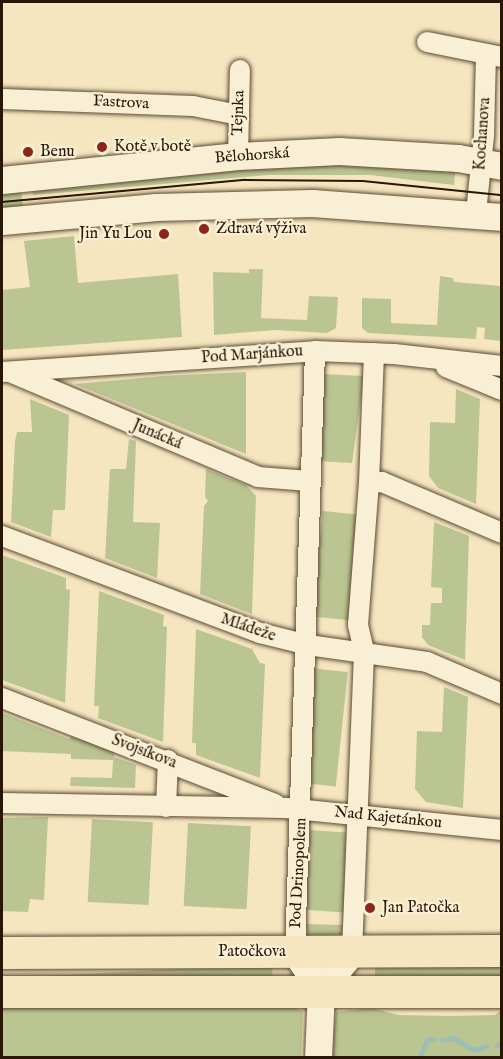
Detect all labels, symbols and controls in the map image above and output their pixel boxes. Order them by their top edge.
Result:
street label: Tejnka [229,90,249,136]
street label: Fastrova [92,92,150,114]
street label: Kochanova [471,97,495,171]
place label: Kotě v botě [114,137,191,157]
marker: Kotě v botě [95,140,109,154]
place label: Benu [40,142,75,162]
street label: Bělohorská [214,144,290,168]
marker: Benu [21,145,35,159]
place label: Zdravá výživa [216,219,306,239]
marker: Zdravá výživa [197,222,211,236]
place label: Jin Yu Lou [79,224,152,244]
marker: Jin Yu Lou [157,227,171,241]
street label: Pod Marjánkou [200,342,304,368]
street label: Junácká [129,416,185,454]
street label: Mládeže [218,610,278,646]
street label: Svojsíkova [109,731,179,773]
street label: Nad Kajetánkou [333,803,443,833]
street label: Pod Drinopolem [287,817,311,929]
place label: Jan Patočka [382,898,460,918]
marker: Jan Patočka [363,901,377,915]
street label: Patočkova [218,942,286,962]

